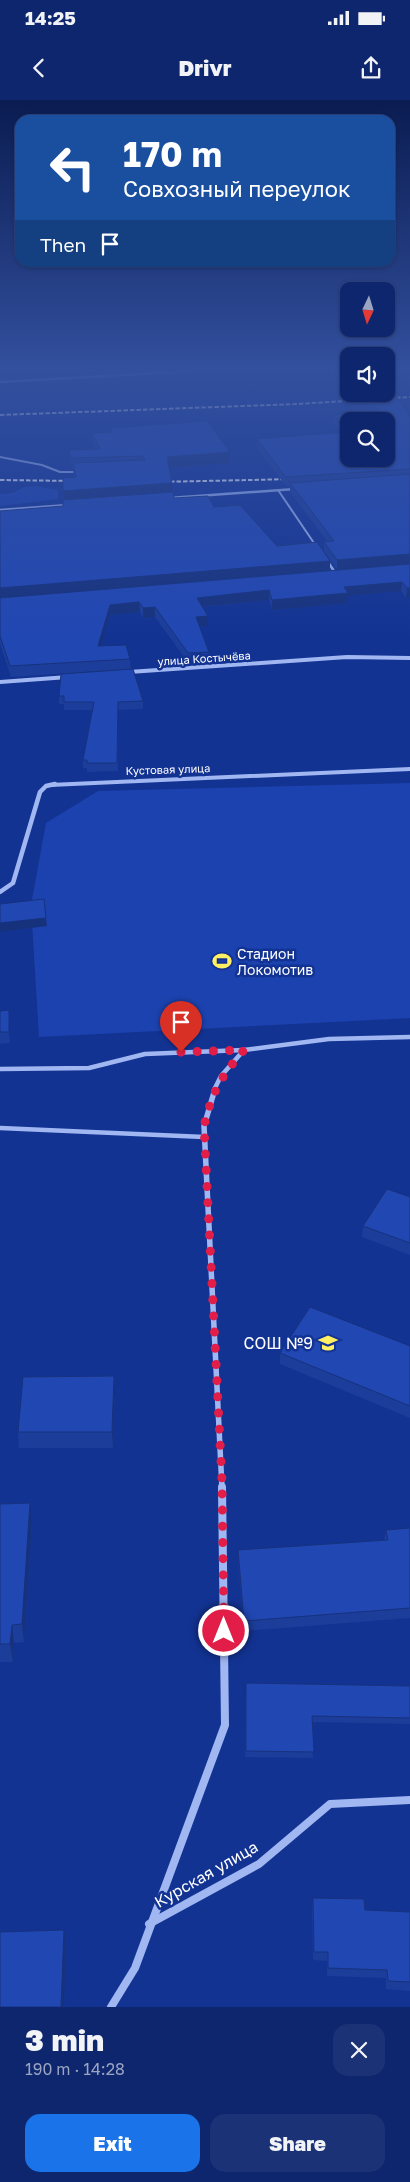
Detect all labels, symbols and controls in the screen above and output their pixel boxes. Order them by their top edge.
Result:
text: 14:25 [25,6,76,29]
icon: back [25,54,53,82]
text: Drivr [178,54,232,81]
icon: share [357,54,385,82]
text: 170 m [123,133,222,175]
icon: left [40,135,105,200]
text: Совхозный переулок [123,175,351,202]
icon: arrive [96,230,124,258]
text: Then [40,233,86,256]
north arrow [340,282,395,338]
map controls [340,282,395,467]
button: sound [340,347,395,402]
button: search [340,412,395,467]
street label: улица Костычёва [157,648,251,668]
street label: Кустовая улица [125,761,211,777]
place label: Стадион Локомотив [237,945,313,978]
sports icon: Стадион Локомотив [211,950,233,972]
pin [160,1001,202,1052]
icon: arrive [167,1008,195,1036]
school or university icon: СОШ №9 [317,1332,339,1354]
place label: СОШ №9 [244,1333,313,1353]
position arrow [197,1604,249,1656]
street label: Курская улица [151,1836,261,1912]
text: 3 min [25,2022,104,2058]
button: close [333,2024,385,2076]
text: 190 m · 14:28 [25,2059,125,2079]
button: Exit [25,2114,200,2172]
button: Share [210,2114,385,2172]

